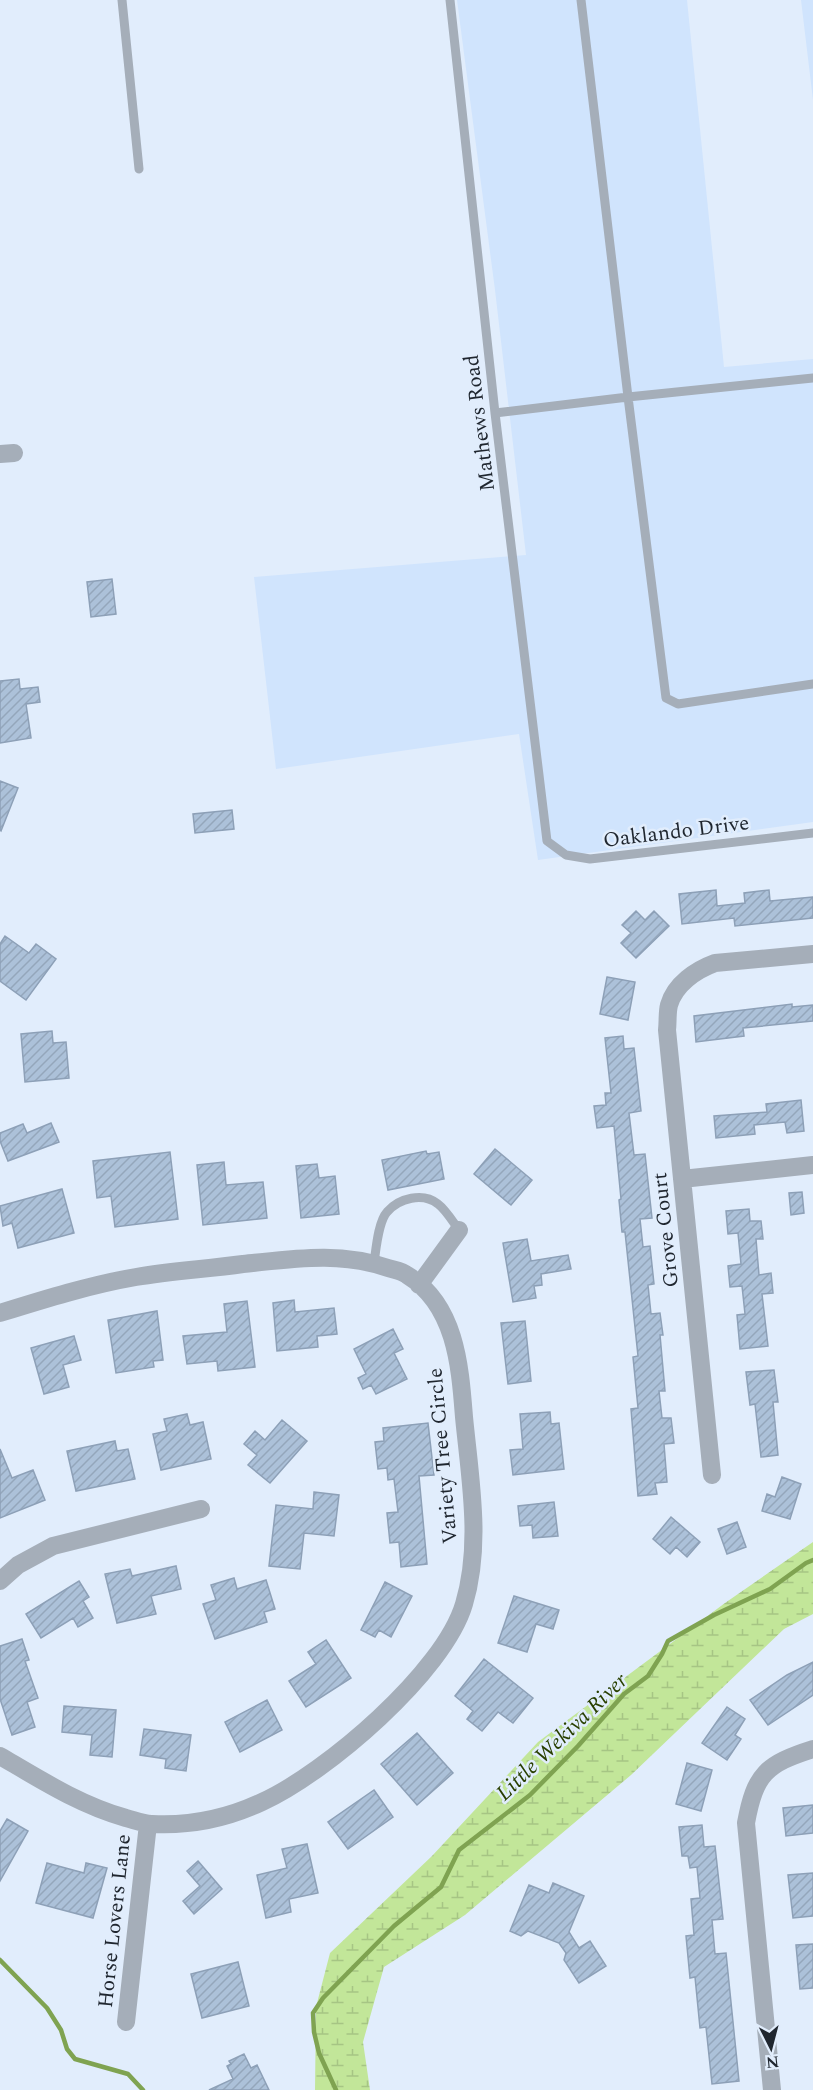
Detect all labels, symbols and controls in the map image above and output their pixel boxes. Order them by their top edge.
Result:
street label: Mathews Road [456,353,504,493]
street label: Oaklando Drive [601,807,751,857]
street label: Grove Court [644,1171,688,1289]
street label: Variety Tree Circle [419,1367,467,1545]
water label: Little Wekiva River [489,1665,636,1809]
street label: Horse Lovers Lane [90,1833,140,2010]
north arrow [741,2018,801,2078]
text: N [765,2049,780,2075]

